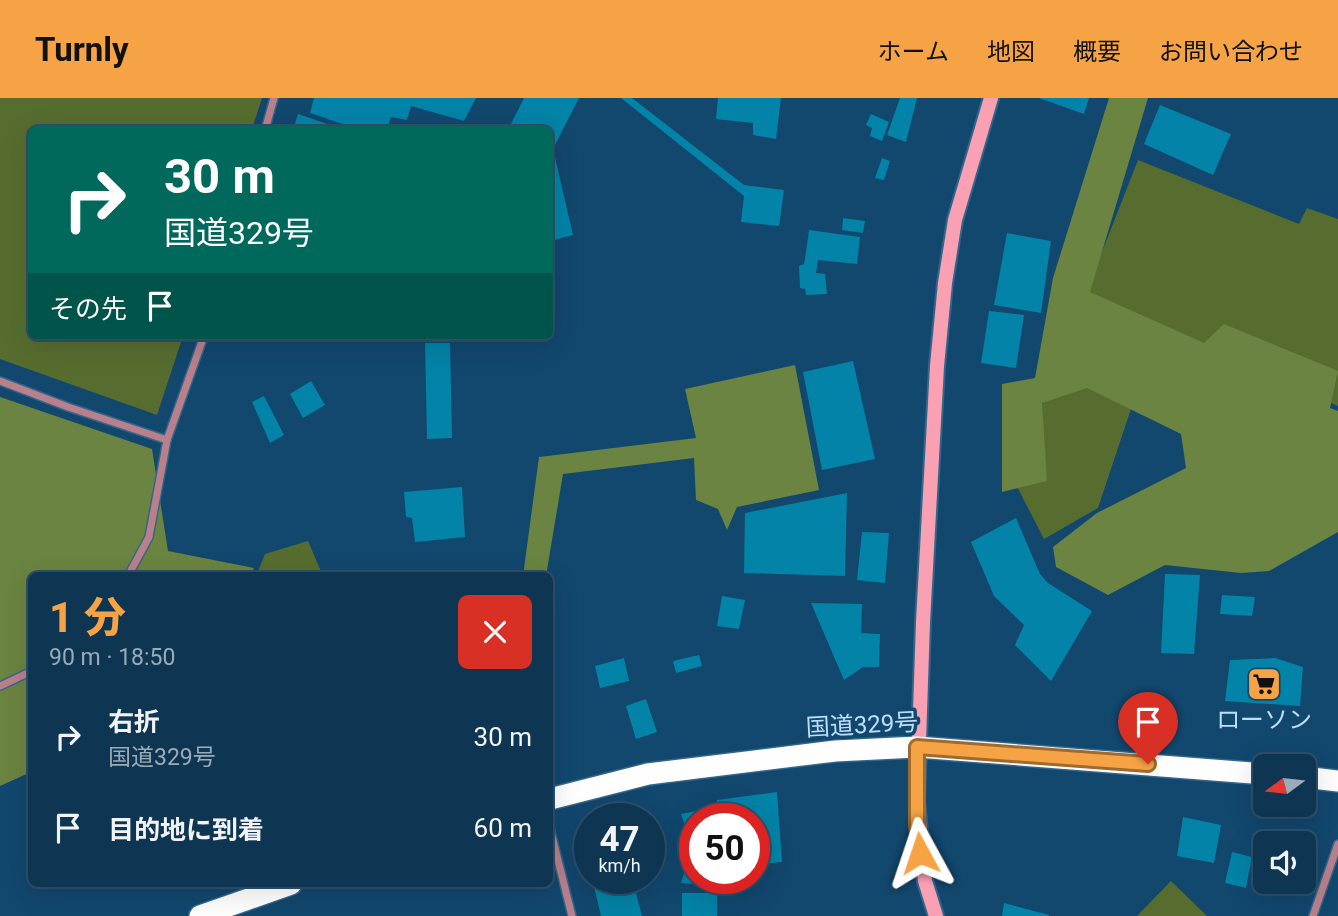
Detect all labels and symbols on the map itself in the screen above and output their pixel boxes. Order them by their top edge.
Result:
supermarket icon: ローソン [1245,665,1283,703]
pin [1118,692,1178,764]
place label: ローソン [1216,706,1312,734]
street label: 国道329号 [805,708,919,742]
north arrow [1253,754,1316,817]
speed limit sign: 50 [679,803,770,894]
position arrow [883,816,957,890]

